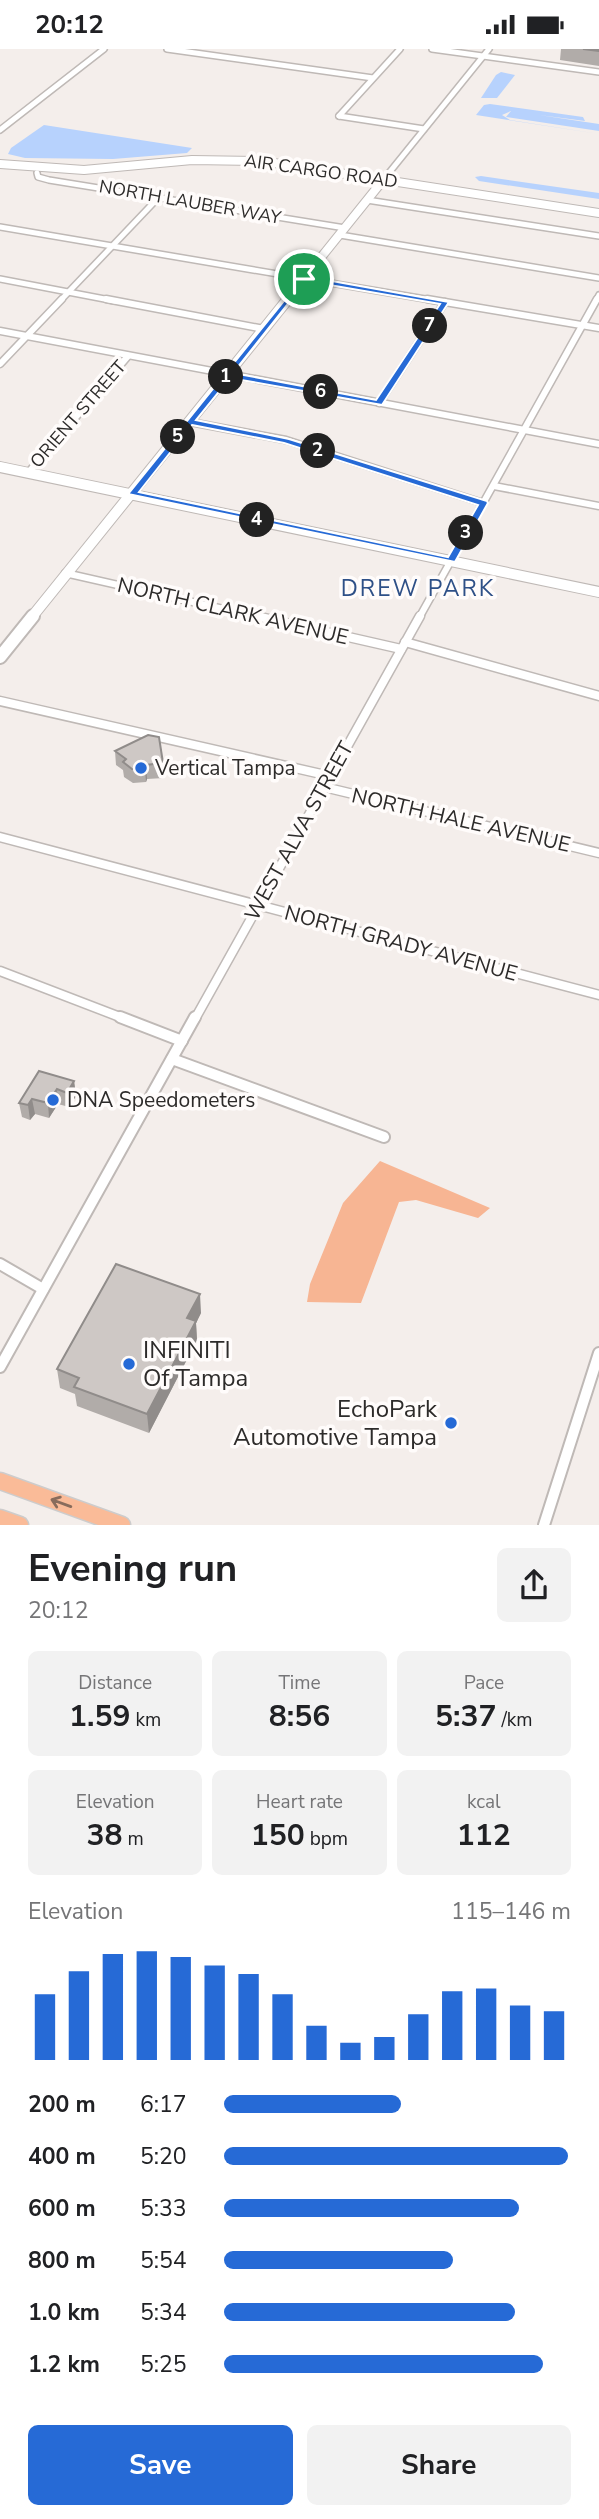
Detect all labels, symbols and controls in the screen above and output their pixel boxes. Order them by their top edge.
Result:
text: 20:12 [35,7,104,42]
street label: AIR CARGO ROAD [243,148,399,194]
street label: NORTH LAUBER WAY [97,174,283,230]
pin [274,249,334,309]
icon: arrive [285,260,323,298]
pin: 7 [412,309,448,343]
text: 7 [424,312,435,338]
street label: ORIENT STREET [25,355,131,473]
pin: 1 [208,359,244,395]
text: 1 [220,363,231,389]
pin: 6 [304,375,338,409]
text: 6 [315,378,326,404]
pin: 5 [160,419,196,455]
text: 5 [172,423,183,449]
pin: 2 [300,433,336,469]
text: 2 [312,437,323,463]
pin: 4 [240,503,274,538]
text: 4 [251,506,262,532]
pin: 3 [448,515,484,551]
text: 3 [460,519,471,545]
street label: NORTH CLARK AVENUE [115,571,351,651]
district label: DREW PARK [341,573,495,604]
street label: WEST ALVA STREET [238,736,360,926]
place label: Vertical Tampa [154,754,296,782]
marker: Vertical Tampa [133,760,149,776]
street label: NORTH HALE AVENUE [349,781,573,859]
street label: NORTH GRADY AVENUE [281,898,521,988]
place label: DNA Speedometers [67,1086,255,1114]
marker: DNA Speedometers [45,1092,61,1108]
place label: INFINITI Of Tampa [143,1334,248,1394]
marker: INFINITI Of Tampa [121,1356,137,1372]
place label: EchoPark Automotive Tampa [233,1393,438,1453]
marker: EchoPark Automotive Tampa [443,1415,459,1431]
one-way arrow [50,1496,72,1508]
text: Evening run [28,1543,237,1594]
button: share [497,1548,571,1622]
text: 20:12 [28,1595,88,1626]
text: Distance [78,1670,152,1696]
text: Time [278,1670,321,1696]
text: Pace [464,1670,504,1696]
text: 1.59 [69,1696,131,1737]
text: 8:56 [269,1696,330,1737]
text: 5:37 [435,1696,497,1737]
text: km [131,1707,161,1733]
text: /km [497,1707,533,1733]
text: Elevation [76,1789,155,1815]
text: Heart rate [256,1789,343,1815]
text: kcal [467,1789,501,1815]
text: 38 [87,1815,123,1856]
text: 150 [251,1815,305,1856]
text: 112 [457,1815,511,1856]
text: m [123,1826,144,1852]
text: bpm [305,1826,348,1852]
text: Elevation [28,1896,123,1927]
text: 115–146 m [451,1896,571,1927]
text: 200 m [28,2089,96,2120]
text: 6:17 [140,2089,187,2120]
text: 400 m [28,2141,96,2172]
text: 5:20 [140,2141,187,2172]
text: 600 m [28,2193,96,2224]
text: 5:33 [140,2193,187,2224]
text: 800 m [28,2245,96,2276]
text: 5:54 [140,2245,187,2276]
text: 1.0 km [28,2297,100,2328]
text: 5:34 [140,2297,187,2328]
text: 1.2 km [28,2349,100,2380]
text: 5:25 [140,2349,187,2380]
button: Save [28,2425,293,2505]
button: Share [307,2425,571,2505]

